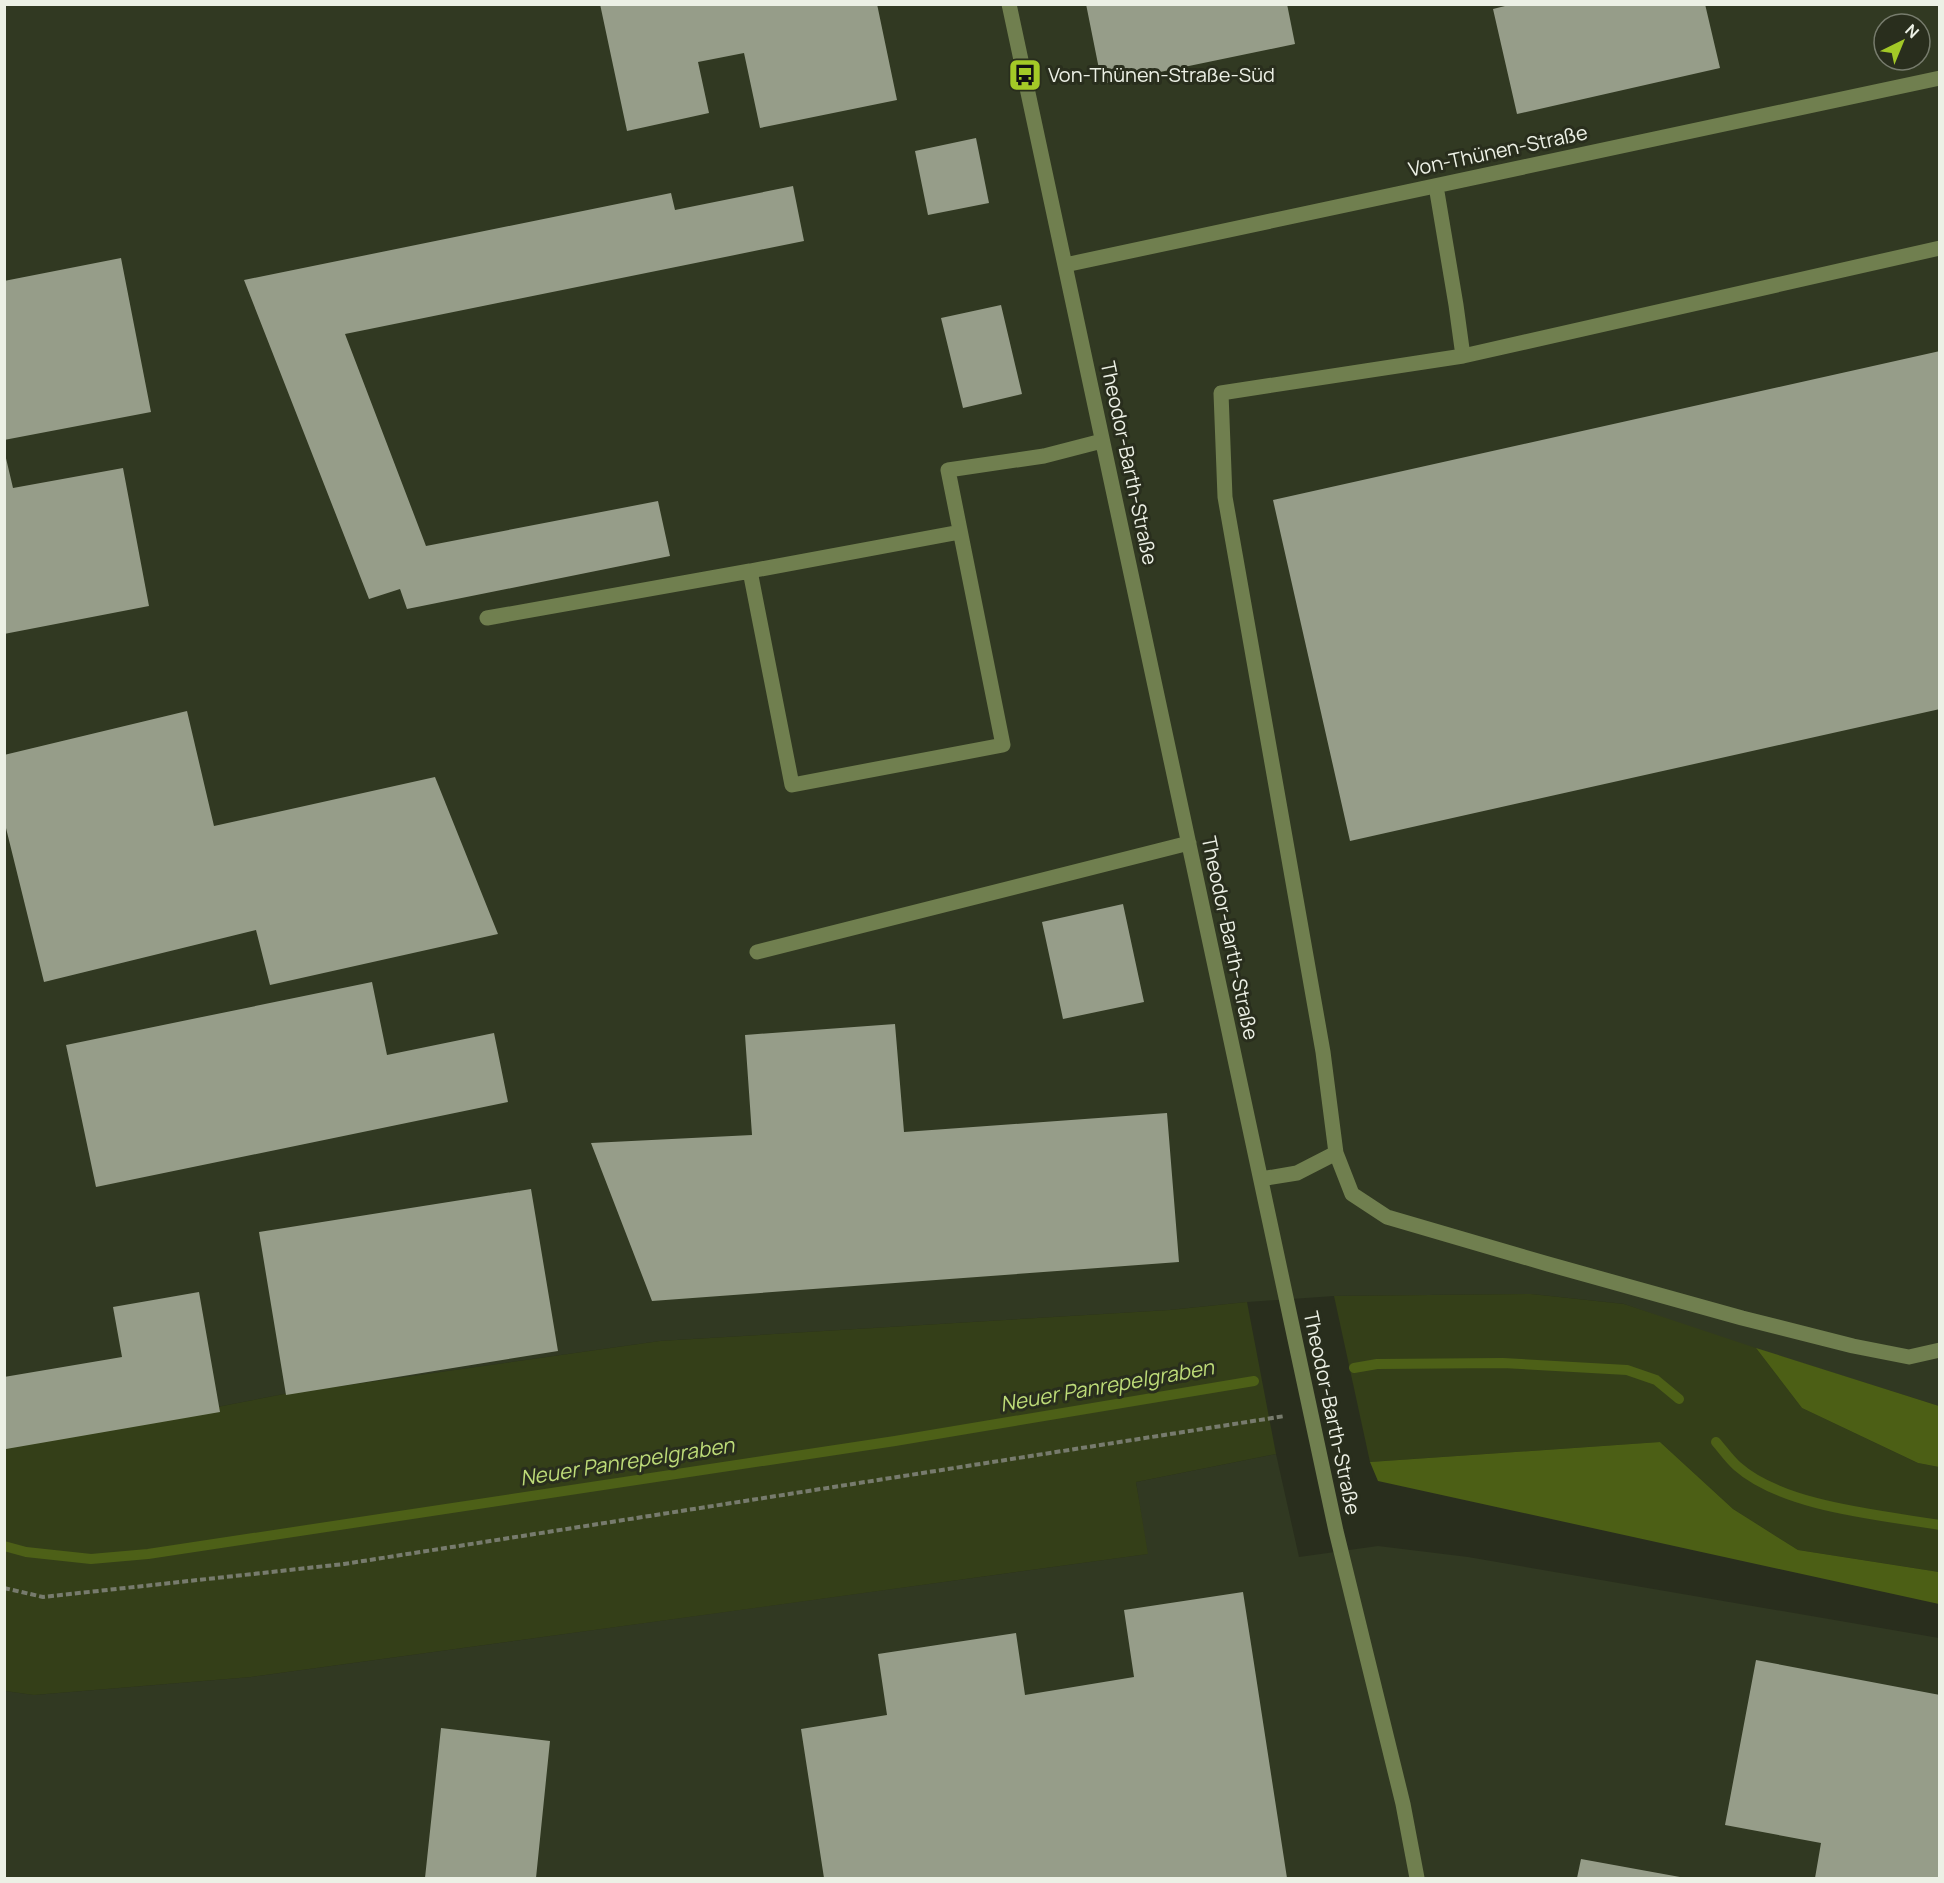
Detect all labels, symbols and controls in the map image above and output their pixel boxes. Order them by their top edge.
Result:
north arrow [1872,12,1932,72]
text: N [1901,19,1924,43]
bus stop icon: Von-Thünen-Straße-Süd [1007,57,1043,93]
place label: Von-Thünen-Straße-Süd [1048,61,1275,88]
street label: Von-Thünen-Straße [1406,118,1590,183]
street label: Theodor-Barth-Straße [1095,359,1164,567]
street label: Theodor-Barth-Straße [1196,834,1265,1042]
street label: Theodor-Barth-Straße [1298,1309,1367,1517]
water label: Neuer Panrepelgraben [998,1352,1217,1418]
water label: Neuer Panrepelgraben [518,1430,737,1492]

